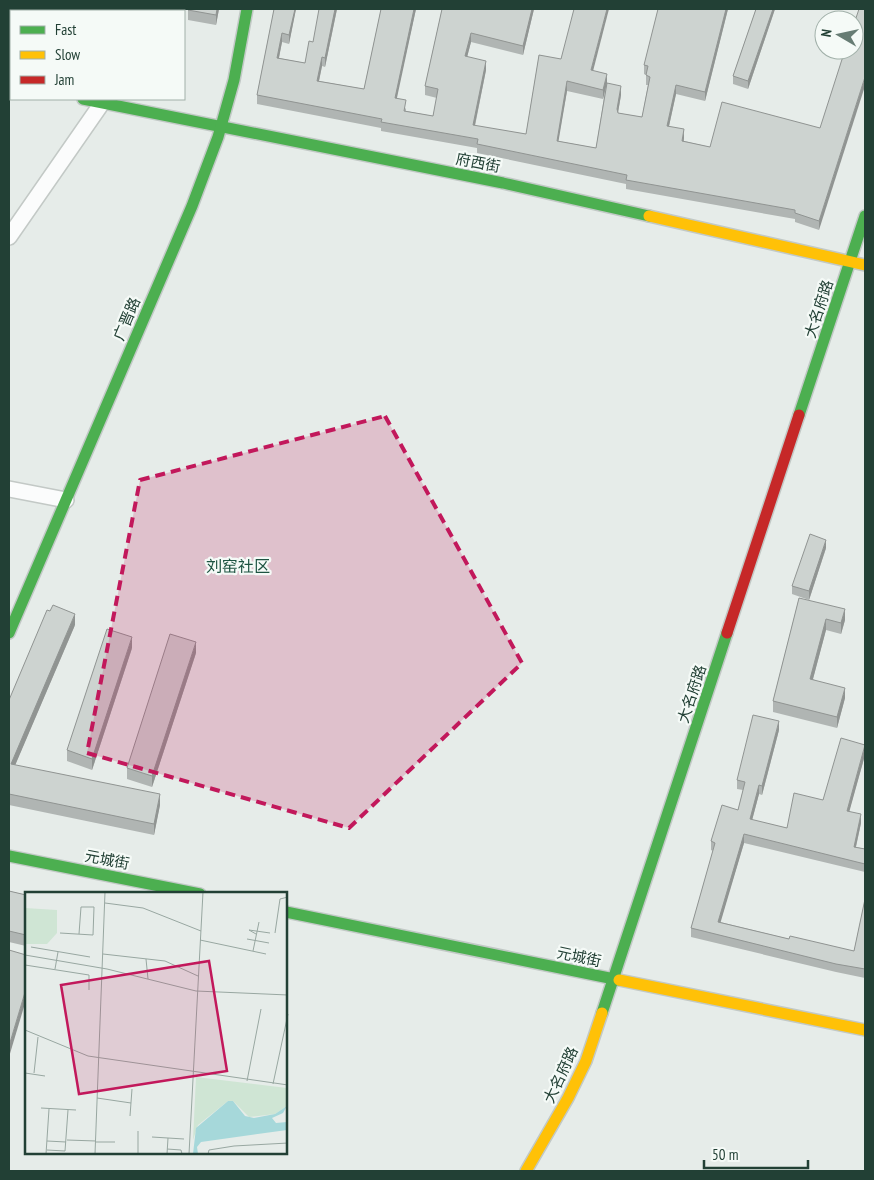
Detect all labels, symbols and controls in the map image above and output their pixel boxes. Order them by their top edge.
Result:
legend [10,10,185,100]
north arrow [814,10,864,60]
text: Fast [55,20,76,39]
text: N [817,28,836,38]
text: Slow [55,45,80,64]
text: Jam [54,70,74,89]
street label: 府西街 [454,149,502,176]
street label: 大名府路 [800,277,837,340]
street label: 广晋路 [109,294,144,343]
district label: 刘窑社区 [206,556,270,576]
street label: 大名府路 [673,662,710,725]
street label: 元城街 [83,846,131,873]
inset map [25,892,288,1155]
street label: 元城街 [555,943,603,970]
street label: 大名府路 [539,1044,582,1106]
scale bar [704,1138,808,1170]
text: 50 m [712,1145,738,1164]

